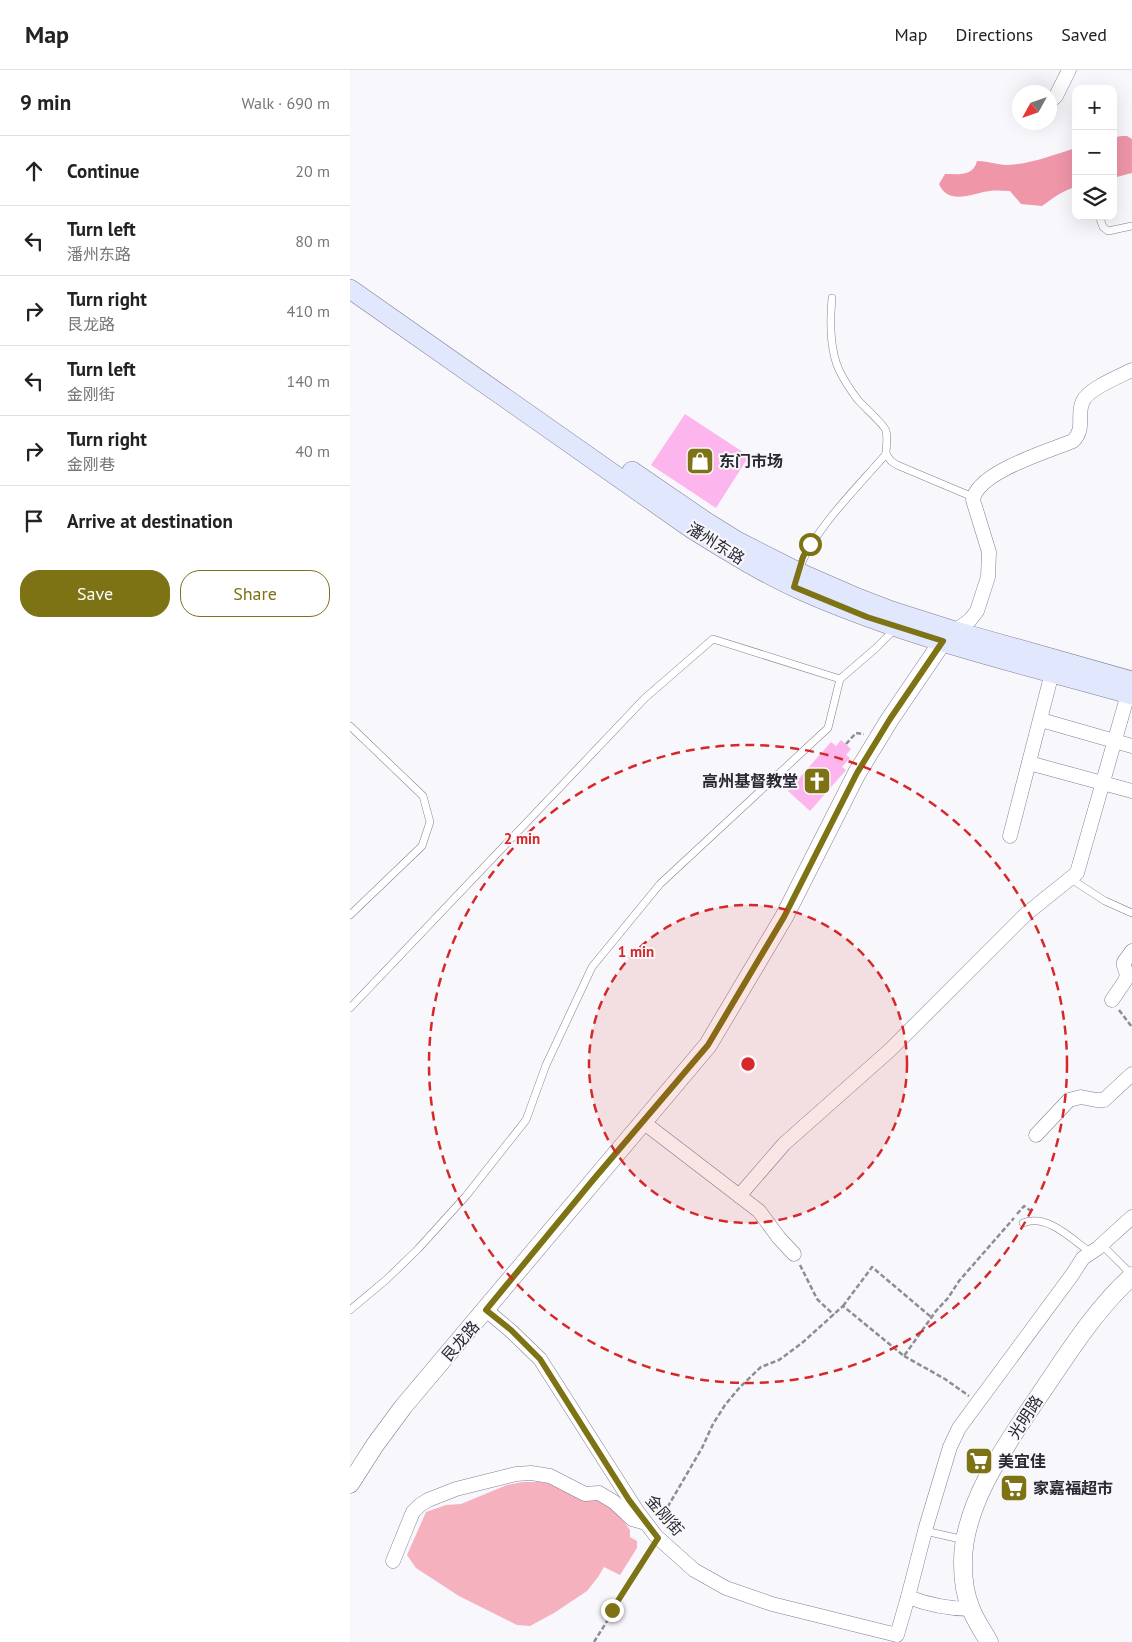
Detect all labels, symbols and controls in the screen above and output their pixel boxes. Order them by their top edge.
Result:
text: Map [25,19,69,50]
text: Map [895,23,927,46]
text: Directions [955,23,1033,46]
text: Saved [1061,23,1107,46]
north arrow [1012,85,1057,130]
map controls [1072,85,1117,220]
button: + [1072,85,1117,130]
text: 9 min [20,89,71,116]
text: Walk · 690 m [241,93,330,113]
button: − [1072,130,1117,175]
icon: ahead [20,157,48,185]
text: Continue [67,159,139,183]
text: 20 m [295,161,330,181]
button: layers [1072,175,1117,220]
text: Turn left [67,217,136,241]
icon: left [20,227,48,255]
text: 80 m [295,231,330,251]
text: 潘州东路 [67,244,131,264]
text: Turn right [67,287,147,311]
icon: right [20,297,48,325]
text: 410 m [287,301,330,321]
text: 艮龙路 [67,314,115,334]
text: Turn left [67,357,136,381]
icon: left [20,367,48,395]
text: 140 m [287,371,330,391]
text: 金刚街 [67,384,115,404]
text: Turn right [67,427,147,451]
icon: right [20,437,48,465]
text: 40 m [295,441,330,461]
shop icon: 东门市场 [685,446,715,476]
place label: 东门市场 [719,451,783,471]
text: 金刚巷 [67,454,115,474]
icon: arrive [20,507,48,535]
text: Arrive at destination [67,509,233,533]
street label: 潘州东路 [684,518,748,568]
route start [799,533,822,556]
button: Save [20,570,170,617]
button: Share [180,570,330,617]
church icon: 高州基督教堂 [802,766,832,796]
place label: 高州基督教堂 [702,771,798,791]
text: 2 min [504,829,540,848]
text: 1 min [618,942,654,961]
centre of rings [739,1055,757,1073]
street label: 艮龙路 [437,1316,483,1366]
street label: 光明路 [1004,1391,1046,1443]
supermarket icon: 美宜佳 [964,1446,994,1476]
place label: 美宜佳 [998,1451,1046,1471]
supermarket icon: 家嘉福超市 [999,1473,1029,1503]
place label: 家嘉福超市 [1033,1478,1113,1498]
street label: 金刚街 [642,1490,688,1540]
route end [601,1599,624,1622]

